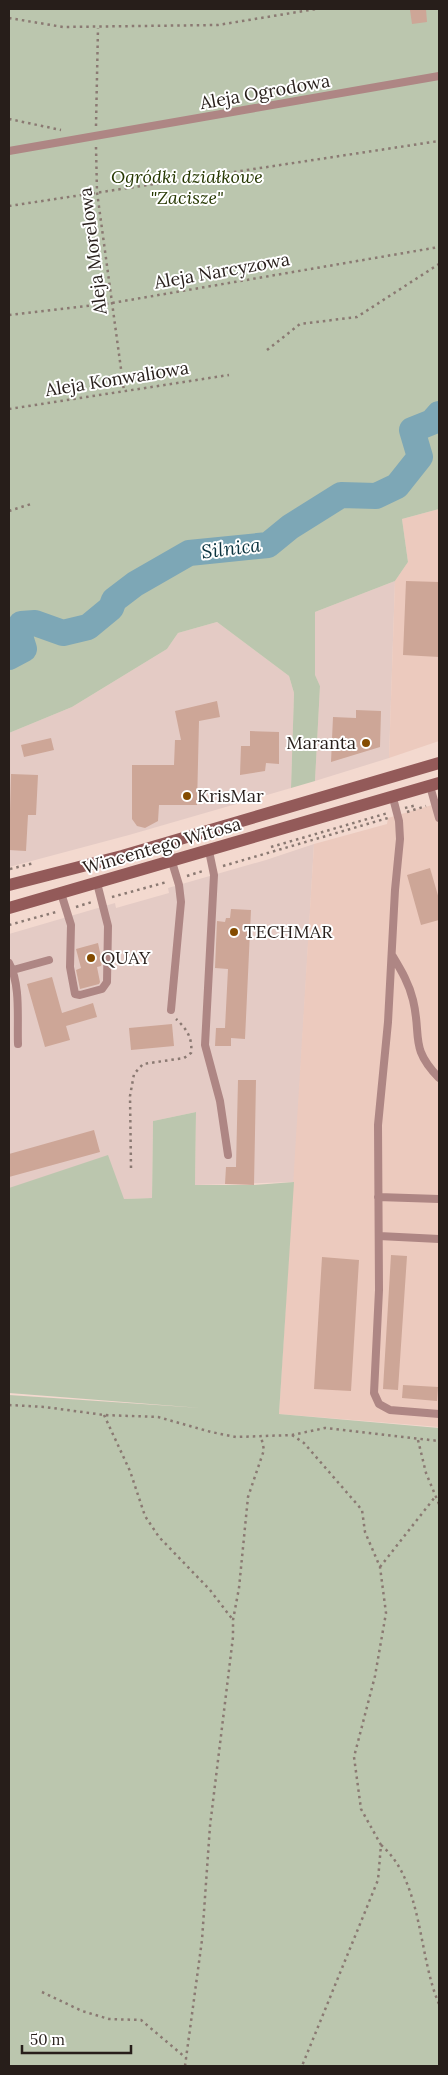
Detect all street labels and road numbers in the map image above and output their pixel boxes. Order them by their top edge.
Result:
street label: Aleja Ogrodowa [197,69,332,114]
street label: Aleja Morelowa [73,186,112,317]
street label: Aleja Narcyzowa [151,247,291,294]
street label: Aleja Konwaliowa [42,356,190,401]
street label: Wincentego Witosa [80,812,244,879]

